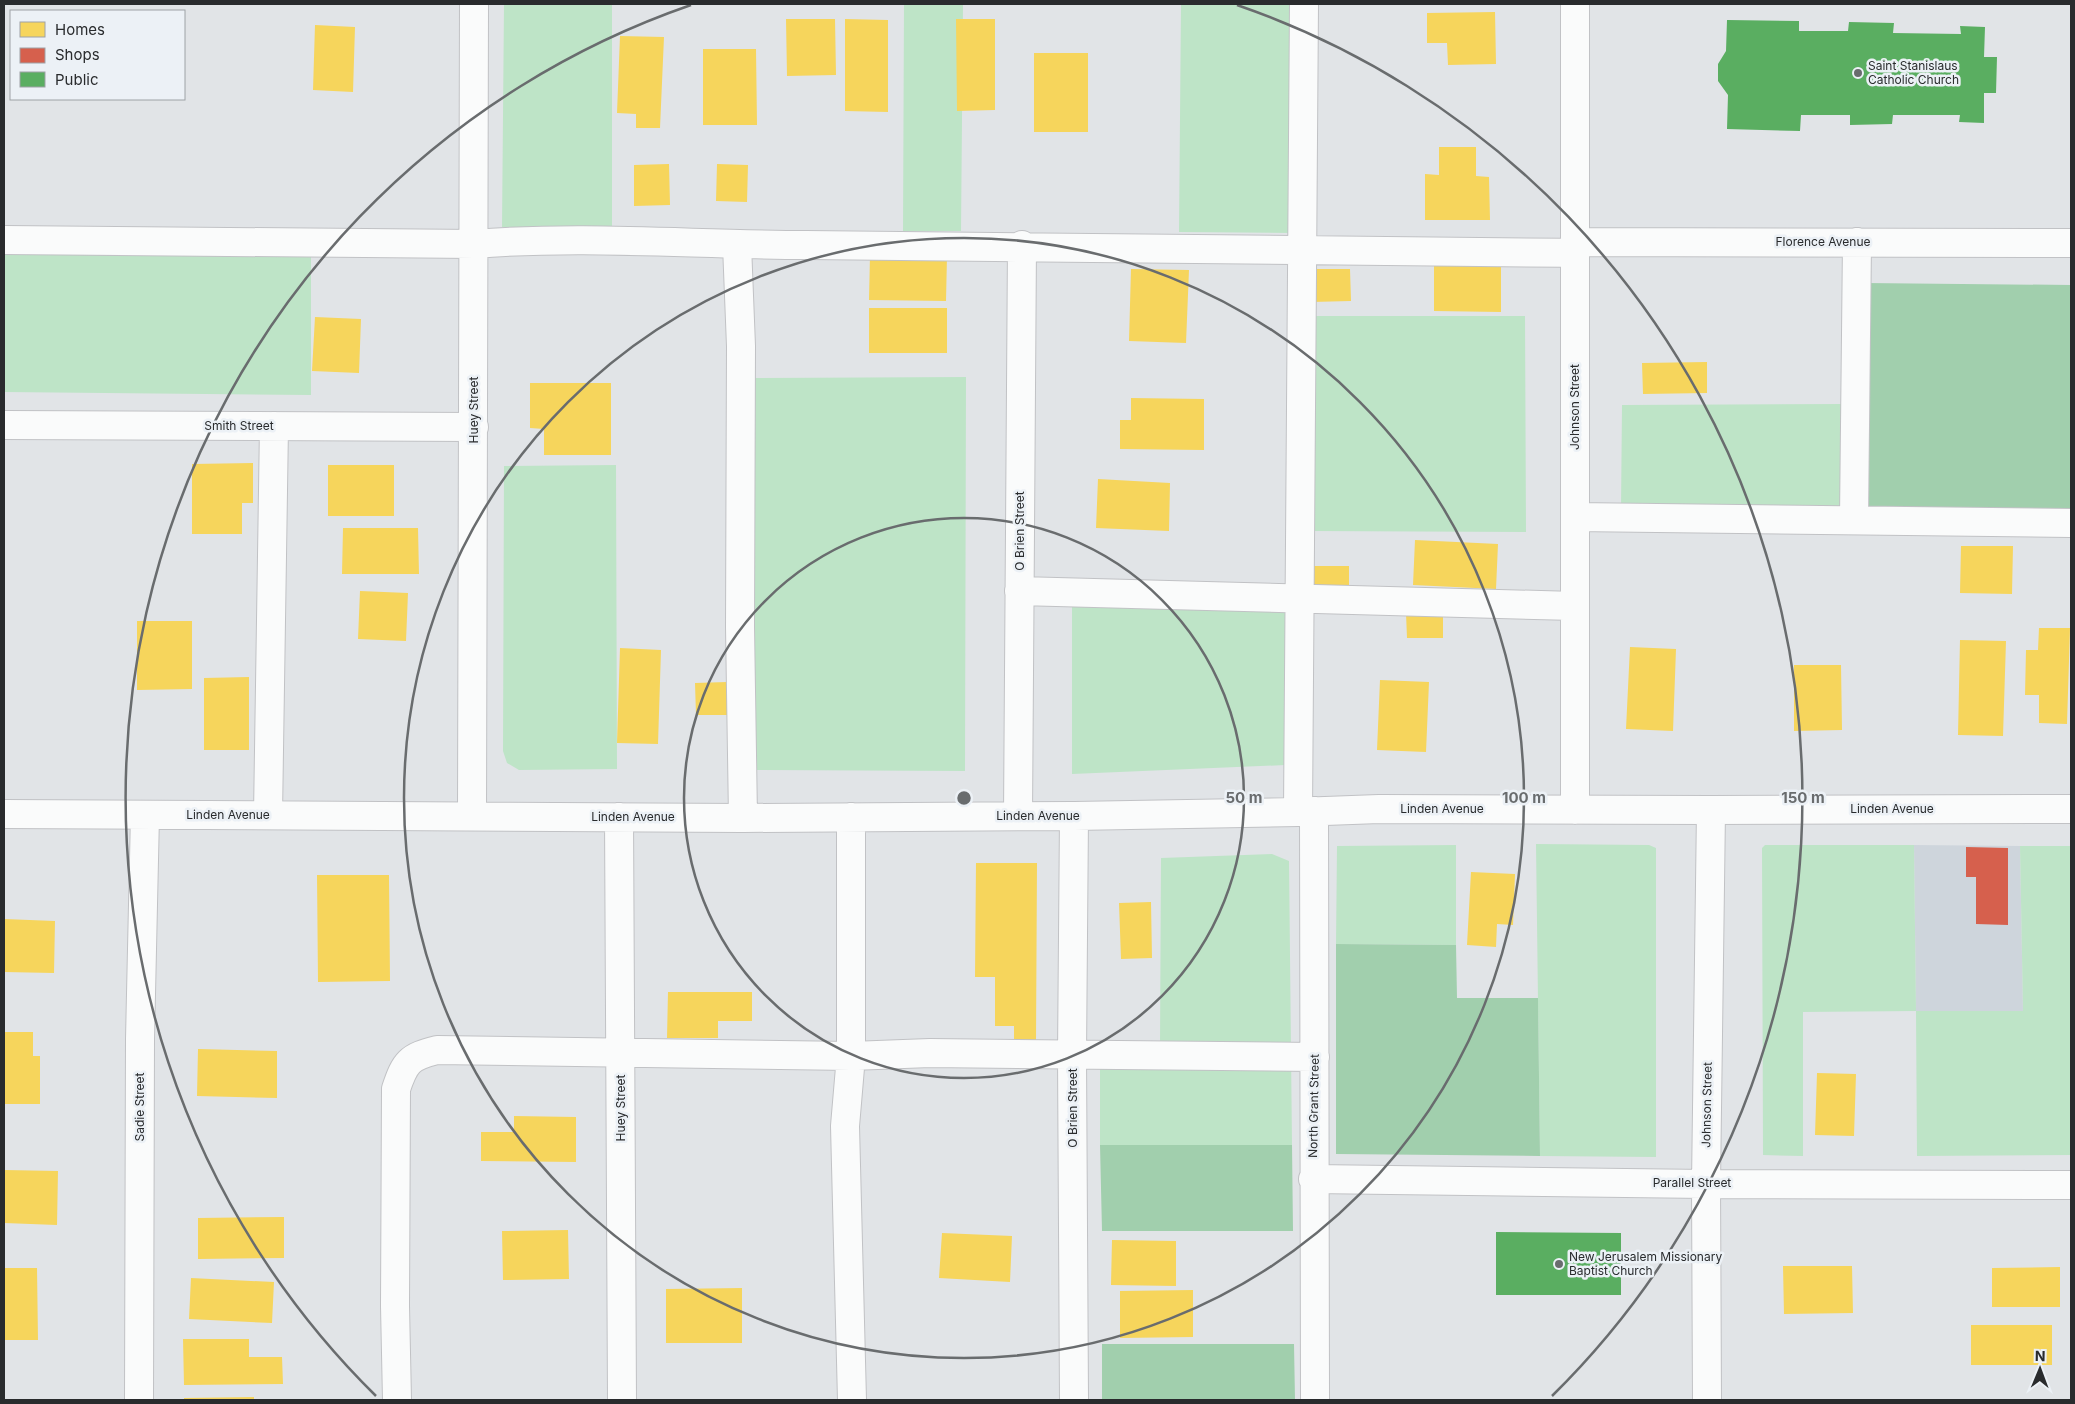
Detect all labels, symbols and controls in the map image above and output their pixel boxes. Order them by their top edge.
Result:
legend [10,10,185,100]
text: Homes [55,20,105,39]
text: Shops [55,45,100,64]
place label: Saint Stanislaus Catholic Church [1868,58,1959,87]
marker: Saint Stanislaus Catholic Church [1852,67,1864,79]
text: Public [55,70,98,89]
street label: Florence Avenue [1776,234,1870,249]
street label: Johnson Street [1567,364,1582,450]
street label: Huey Street [466,377,481,443]
street label: Smith Street [204,418,274,433]
street label: O Brien Street [1012,491,1027,571]
text: 50 m [1226,788,1262,807]
text: 100 m [1502,788,1546,807]
text: 150 m [1781,788,1825,807]
centre of rings [955,789,973,807]
street label: Linden Avenue [1400,801,1484,816]
street label: Linden Avenue [1850,801,1934,816]
street label: Linden Avenue [186,807,270,822]
street label: Linden Avenue [996,808,1080,823]
street label: Linden Avenue [591,809,675,824]
street label: North Grant Street [1305,1054,1322,1158]
street label: Johnson Street [1698,1062,1715,1148]
street label: O Brien Street [1065,1068,1080,1148]
street label: Sadie Street [132,1072,147,1141]
street label: Huey Street [613,1075,628,1141]
street label: Parallel Street [1653,1175,1731,1190]
place label: New Jerusalem Missionary Baptist Church [1569,1249,1722,1278]
marker: New Jerusalem Missionary Baptist Church [1553,1258,1565,1270]
north arrow [2015,1344,2065,1394]
text: N [2035,1347,2046,1364]

